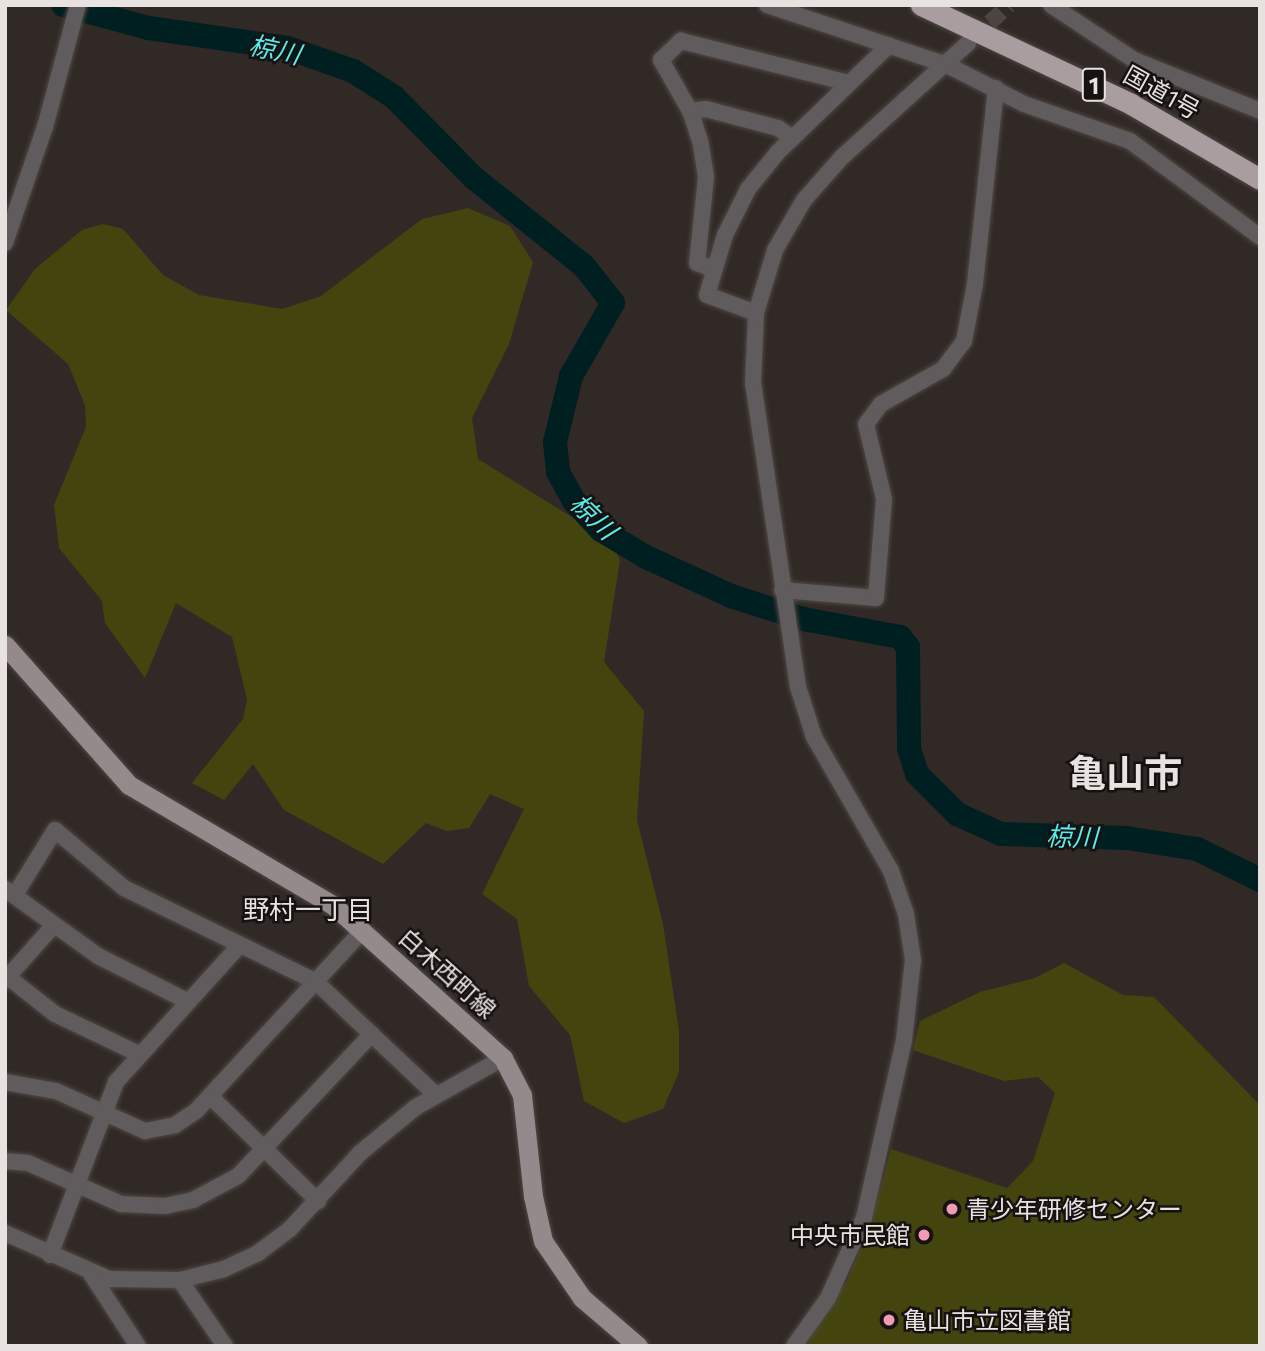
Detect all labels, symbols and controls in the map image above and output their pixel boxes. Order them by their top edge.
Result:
water label: 椋川 [246,28,304,70]
street label: 国道1号 [1119,59,1205,125]
road number: 1 [1082,66,1106,104]
water label: 椋川 [564,487,624,545]
district label: 亀山市 [1068,749,1182,795]
water label: 椋川 [1045,820,1099,852]
district label: 野村一丁目 [243,893,373,925]
street label: 白木西町線 [394,922,502,1024]
place label: 青少年研修センター [966,1195,1182,1223]
marker: 青少年研修センター [944,1201,960,1217]
place label: 中央市民館 [790,1221,910,1249]
marker: 中央市民館 [916,1227,932,1243]
place label: 亀山市立図書館 [903,1306,1071,1334]
marker: 亀山市立図書館 [881,1312,897,1328]

